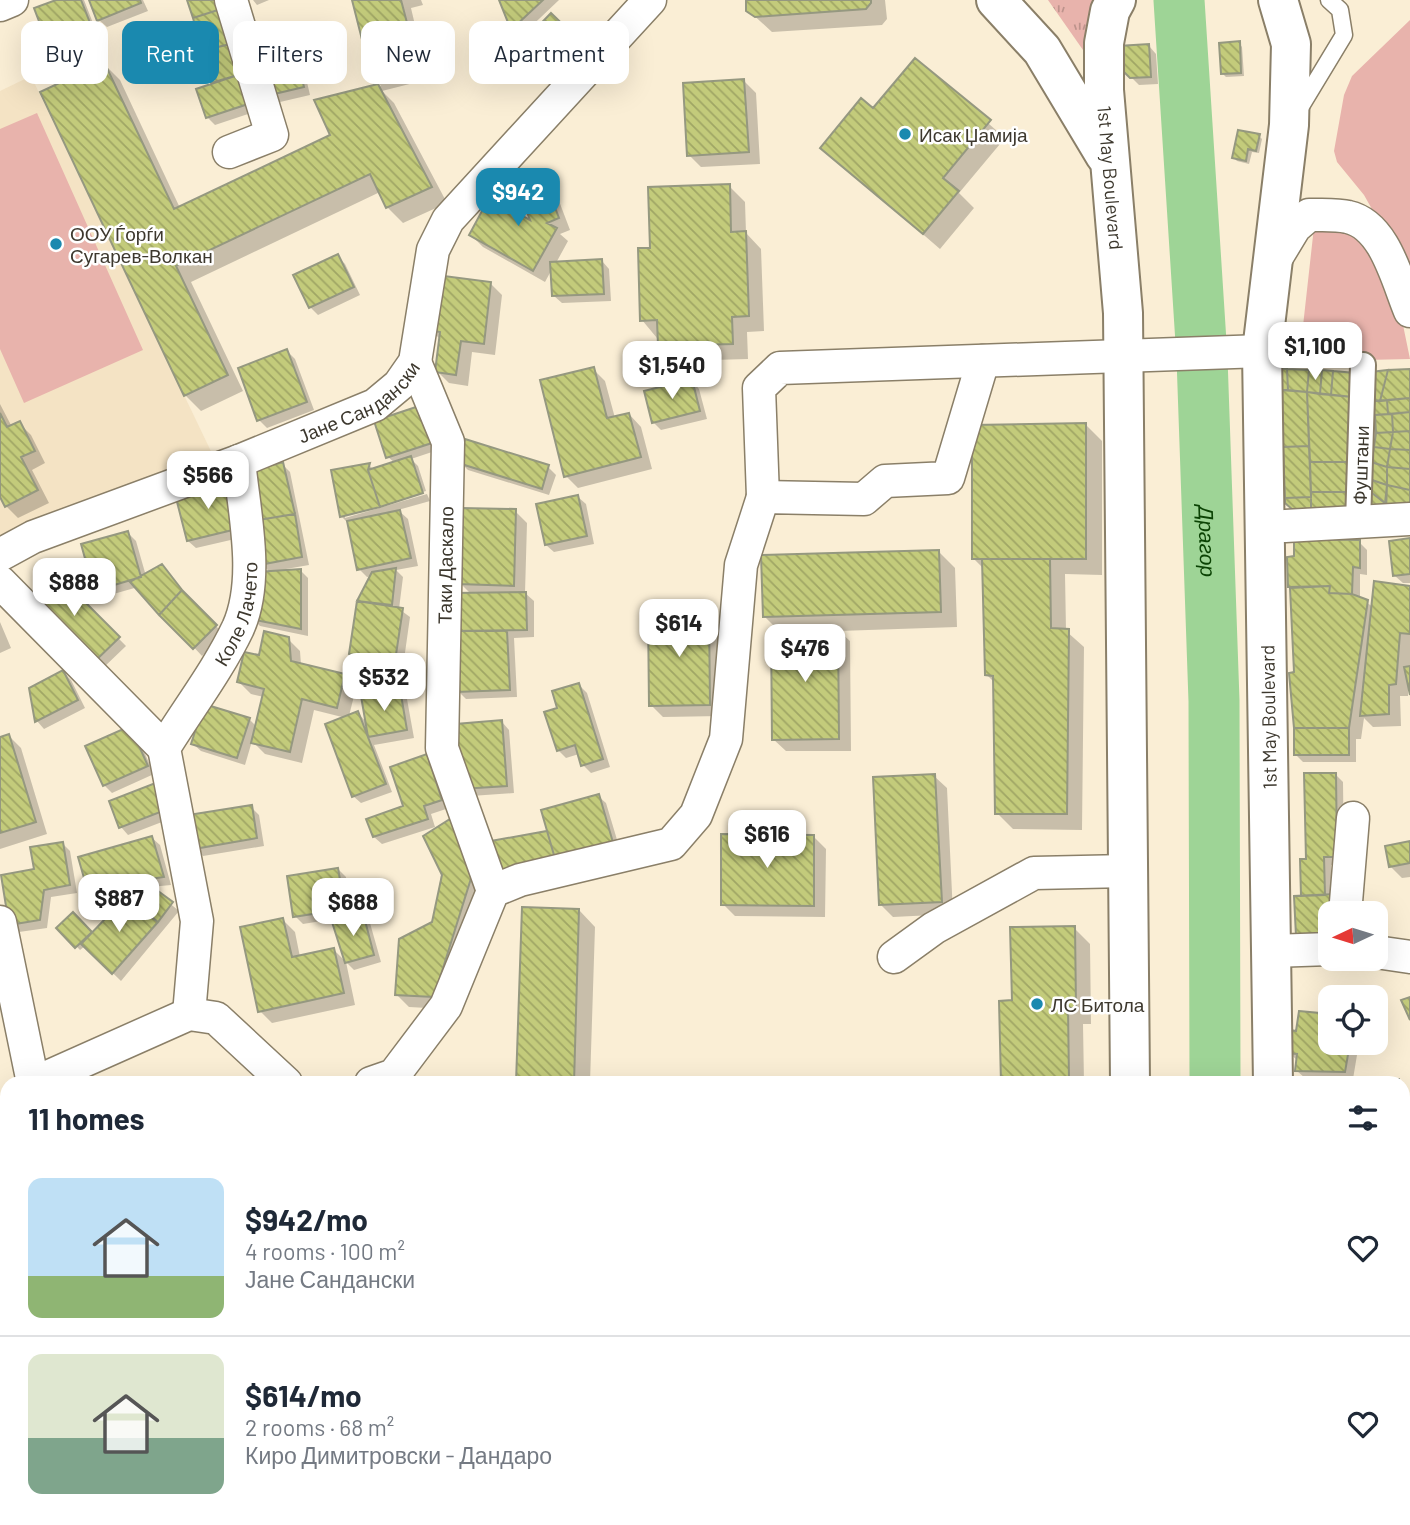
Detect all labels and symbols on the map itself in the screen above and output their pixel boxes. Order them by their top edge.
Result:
street label: 1st May Boulevard [1094,104,1129,251]
place label: Исак Џамија [919,123,1028,146]
marker: Исак Џамија [897,126,913,142]
pin: $942 [477,168,559,228]
place label: ООУ Ѓорѓи Сугарев-Волкан [70,222,213,267]
marker: ООУ Ѓорѓи Сугарев-Волкан [48,236,64,252]
pin: $1,100 [1258,322,1372,382]
pin: $1,540 [615,342,729,401]
street label: Јане Сандански [294,356,424,447]
street label: Фуштани [1347,425,1373,505]
pin: $566 [167,452,249,511]
water label: Драгор [1195,503,1222,577]
street label: Таки Даскало [432,506,458,624]
pin: $888 [33,558,115,618]
street label: Коле Лачето [209,562,261,670]
pin: $614 [638,600,720,659]
pin: $476 [764,624,846,684]
street label: 1st May Boulevard [1255,644,1281,790]
pin: $532 [343,654,425,713]
pin: $616 [726,810,808,870]
pin: $887 [78,874,160,934]
pin: $688 [312,878,394,938]
north arrow [1318,901,1388,971]
place label: ЛС Битола [1051,993,1145,1016]
marker: ЛС Битола [1029,996,1045,1012]

